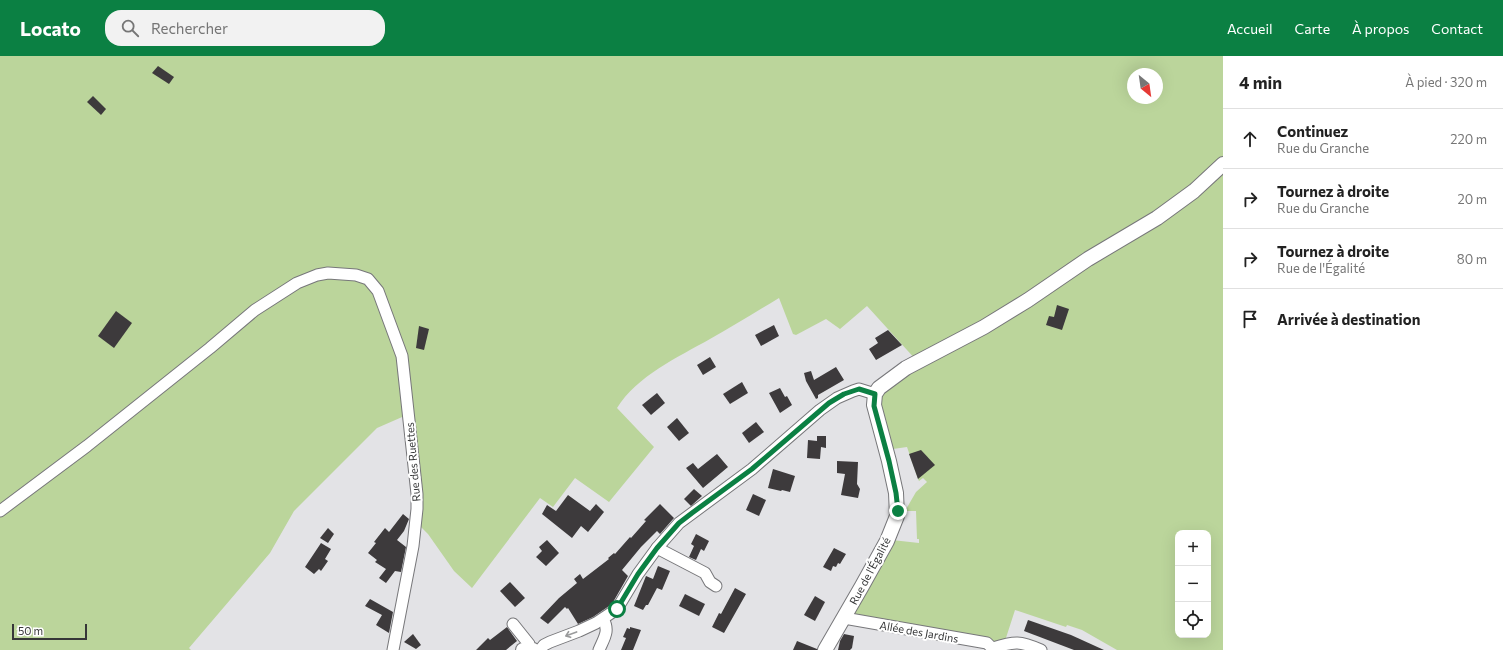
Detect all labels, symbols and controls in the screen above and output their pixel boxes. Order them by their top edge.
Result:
search box [105,10,385,46]
text: Locato [20,17,81,40]
icon: search [119,17,141,39]
text: Rechercher [151,19,228,37]
text: Accueil [1227,20,1273,37]
text: Carte [1295,20,1330,37]
text: À propos [1352,20,1409,37]
text: Contact [1431,20,1483,37]
north arrow [1127,68,1163,104]
text: 4 min [1239,72,1282,93]
text: À pied · 320 m [1405,74,1487,90]
text: Continuez [1277,122,1348,140]
icon: ahead [1239,128,1261,150]
text: 220 m [1450,131,1487,147]
text: Rue du Granche [1277,140,1369,156]
text: Tournez à droite [1277,182,1389,200]
icon: right [1239,188,1261,210]
text: 20 m [1458,191,1487,207]
text: Rue du Granche [1277,200,1369,216]
text: Tournez à droite [1277,242,1389,260]
icon: right [1239,248,1261,270]
text: 80 m [1457,251,1487,267]
text: Rue de l'Égalité [1277,260,1365,276]
icon: arrive [1239,308,1261,330]
text: Arrivée à destination [1277,310,1420,328]
street label: Rue des Ruettes [403,422,422,502]
route end [889,502,907,520]
map controls [1175,530,1211,638]
button: + [1175,530,1211,566]
street label: Rue de l'Égalité [845,534,893,607]
button: − [1175,566,1211,602]
route start [608,600,626,618]
button: locate [1175,602,1211,638]
street label: Allée des Jardins [878,618,960,646]
scale bar [12,622,87,641]
text: 50 m [18,624,43,637]
one-way arrow [566,631,578,639]

